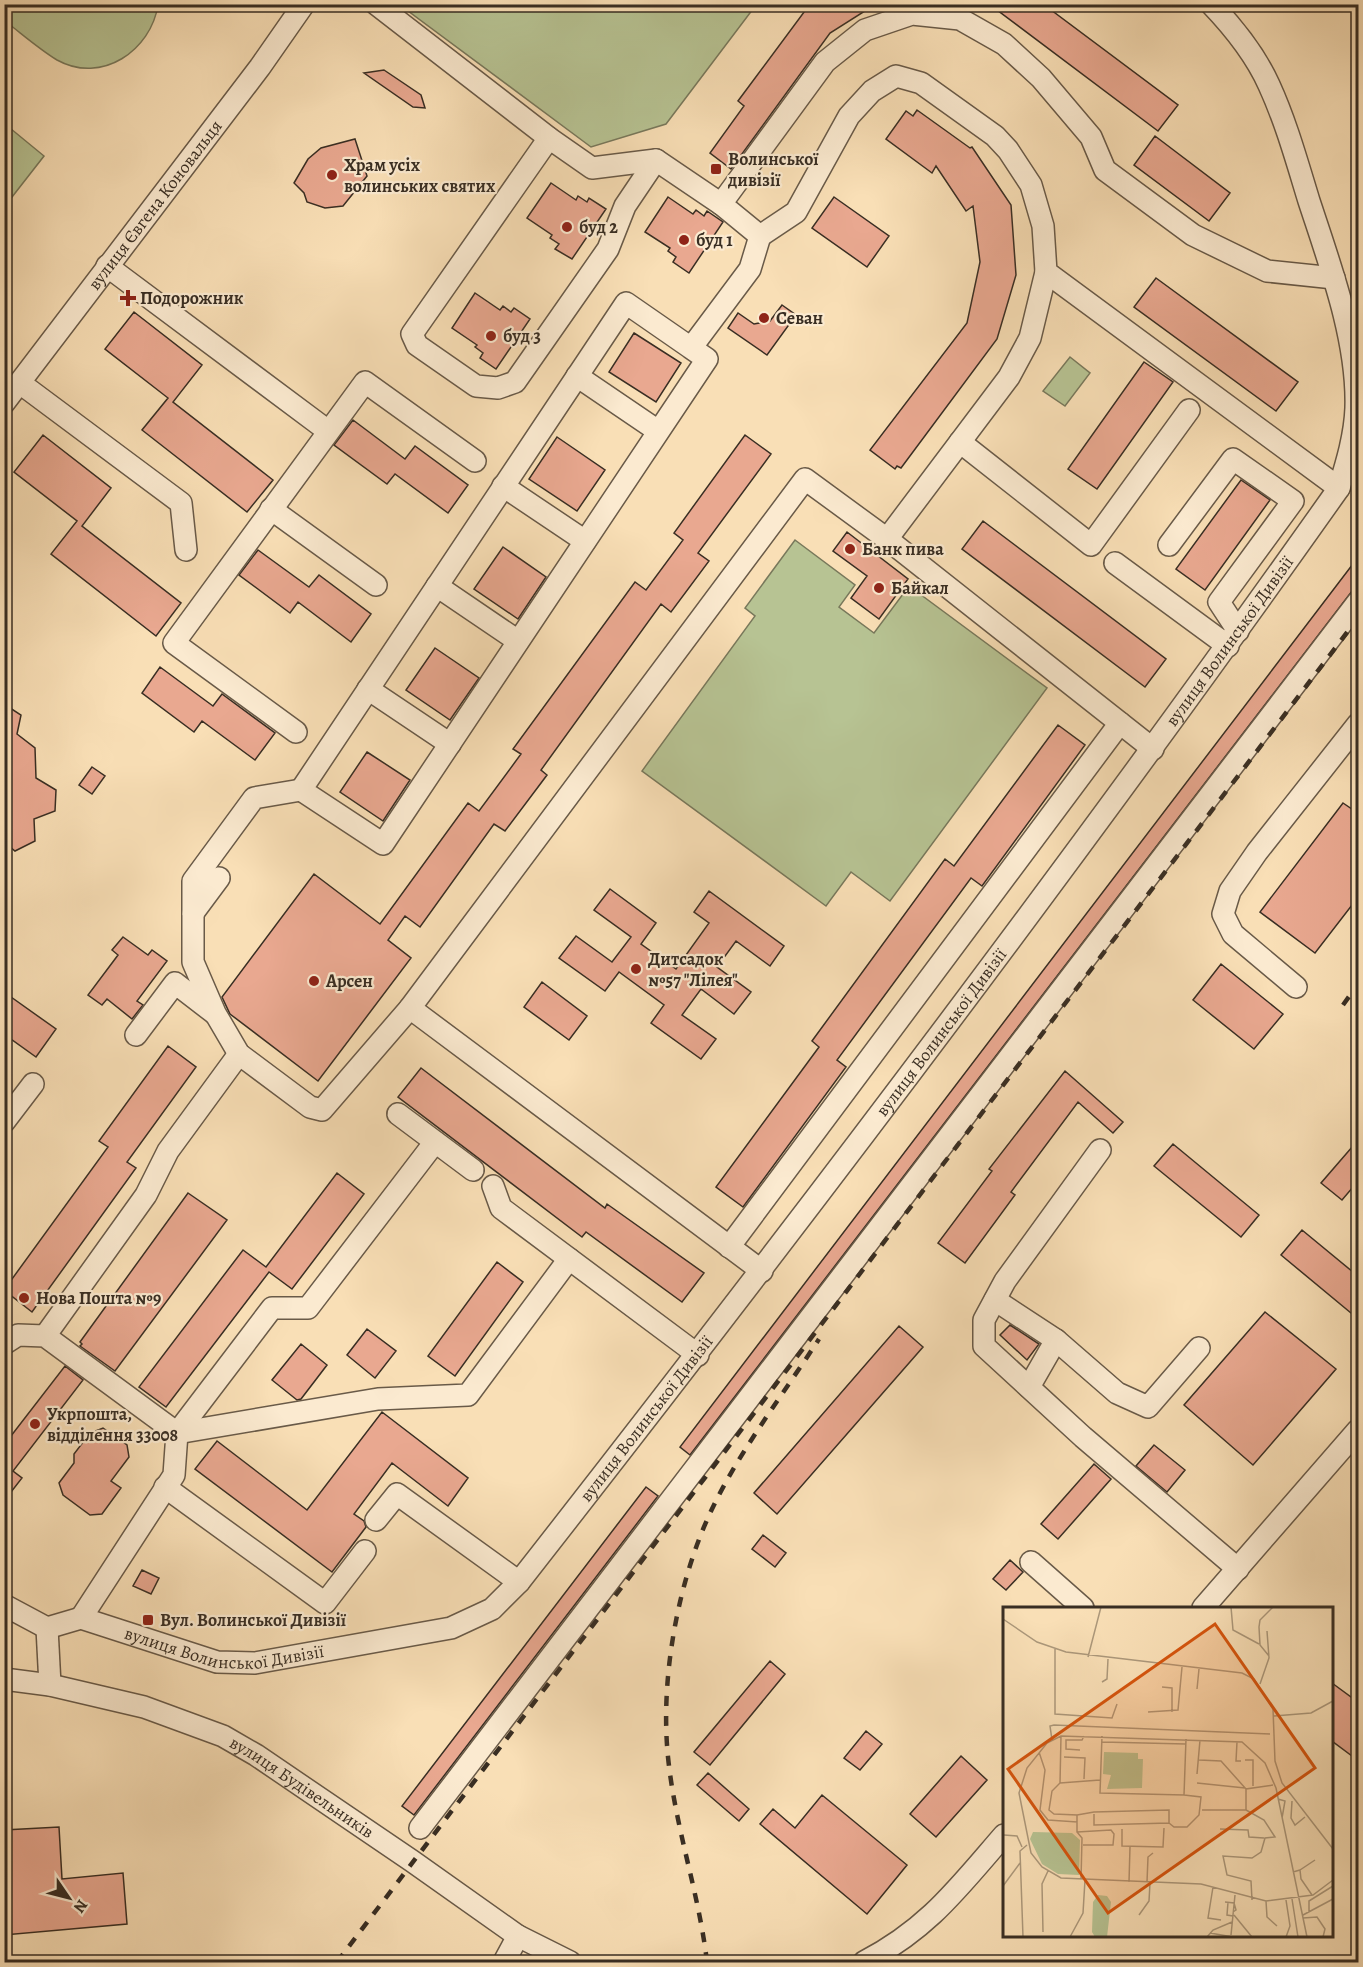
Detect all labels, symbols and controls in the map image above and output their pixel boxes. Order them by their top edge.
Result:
street label: вулиця Євгена Коновальця [82,115,227,295]
place label: Волинської дивізії [727,147,819,192]
place label: Храм усіх волинських святих [344,153,496,198]
marker: Волинської дивізії [709,162,723,176]
marker: Храм усіх волинських святих [325,168,339,182]
place label: буд 2 [579,215,618,239]
marker: буд 2 [560,220,574,234]
place label: буд 1 [696,228,733,252]
marker: буд 1 [677,233,691,247]
place label: Подорожник [140,286,244,310]
marker: Подорожник [121,291,135,305]
place label: Севан [776,306,823,330]
marker: Севан [757,311,771,325]
place label: буд 3 [503,324,541,348]
marker: буд 3 [484,329,498,343]
place label: Банк пива [862,537,944,561]
marker: Банк пива [843,542,857,556]
street label: вулиця Волинської Дивізії [1160,551,1299,731]
place label: Байкал [891,576,949,600]
marker: Байкал [872,581,886,595]
street label: вулиця Волинської Дивізії [870,943,1012,1121]
place label: Дитсадок №57 "Лілея" [648,947,738,992]
marker: Дитсадок №57 "Лілея" [629,962,643,976]
place label: Арсен [325,969,373,993]
marker: Арсен [307,974,321,988]
place label: Нова Пошта №9 [36,1286,161,1310]
marker: Нова Пошта №9 [17,1291,31,1305]
street label: вулиця Волинської Дивізії [574,1330,718,1507]
place label: Укрпошта, відділення 33008 [47,1402,178,1447]
marker: Укрпошта, відділення 33008 [28,1417,42,1431]
inset map [1003,1607,1333,1937]
place label: Вул. Волинської Дивізії [160,1608,347,1632]
marker: Вул. Волинської Дивізії [141,1613,155,1627]
street label: вулиця Волинської Дивізії [121,1621,326,1675]
street label: вулиця Будівельників [225,1730,379,1844]
north arrow [39,1868,99,1928]
text: N [68,1895,93,1917]

